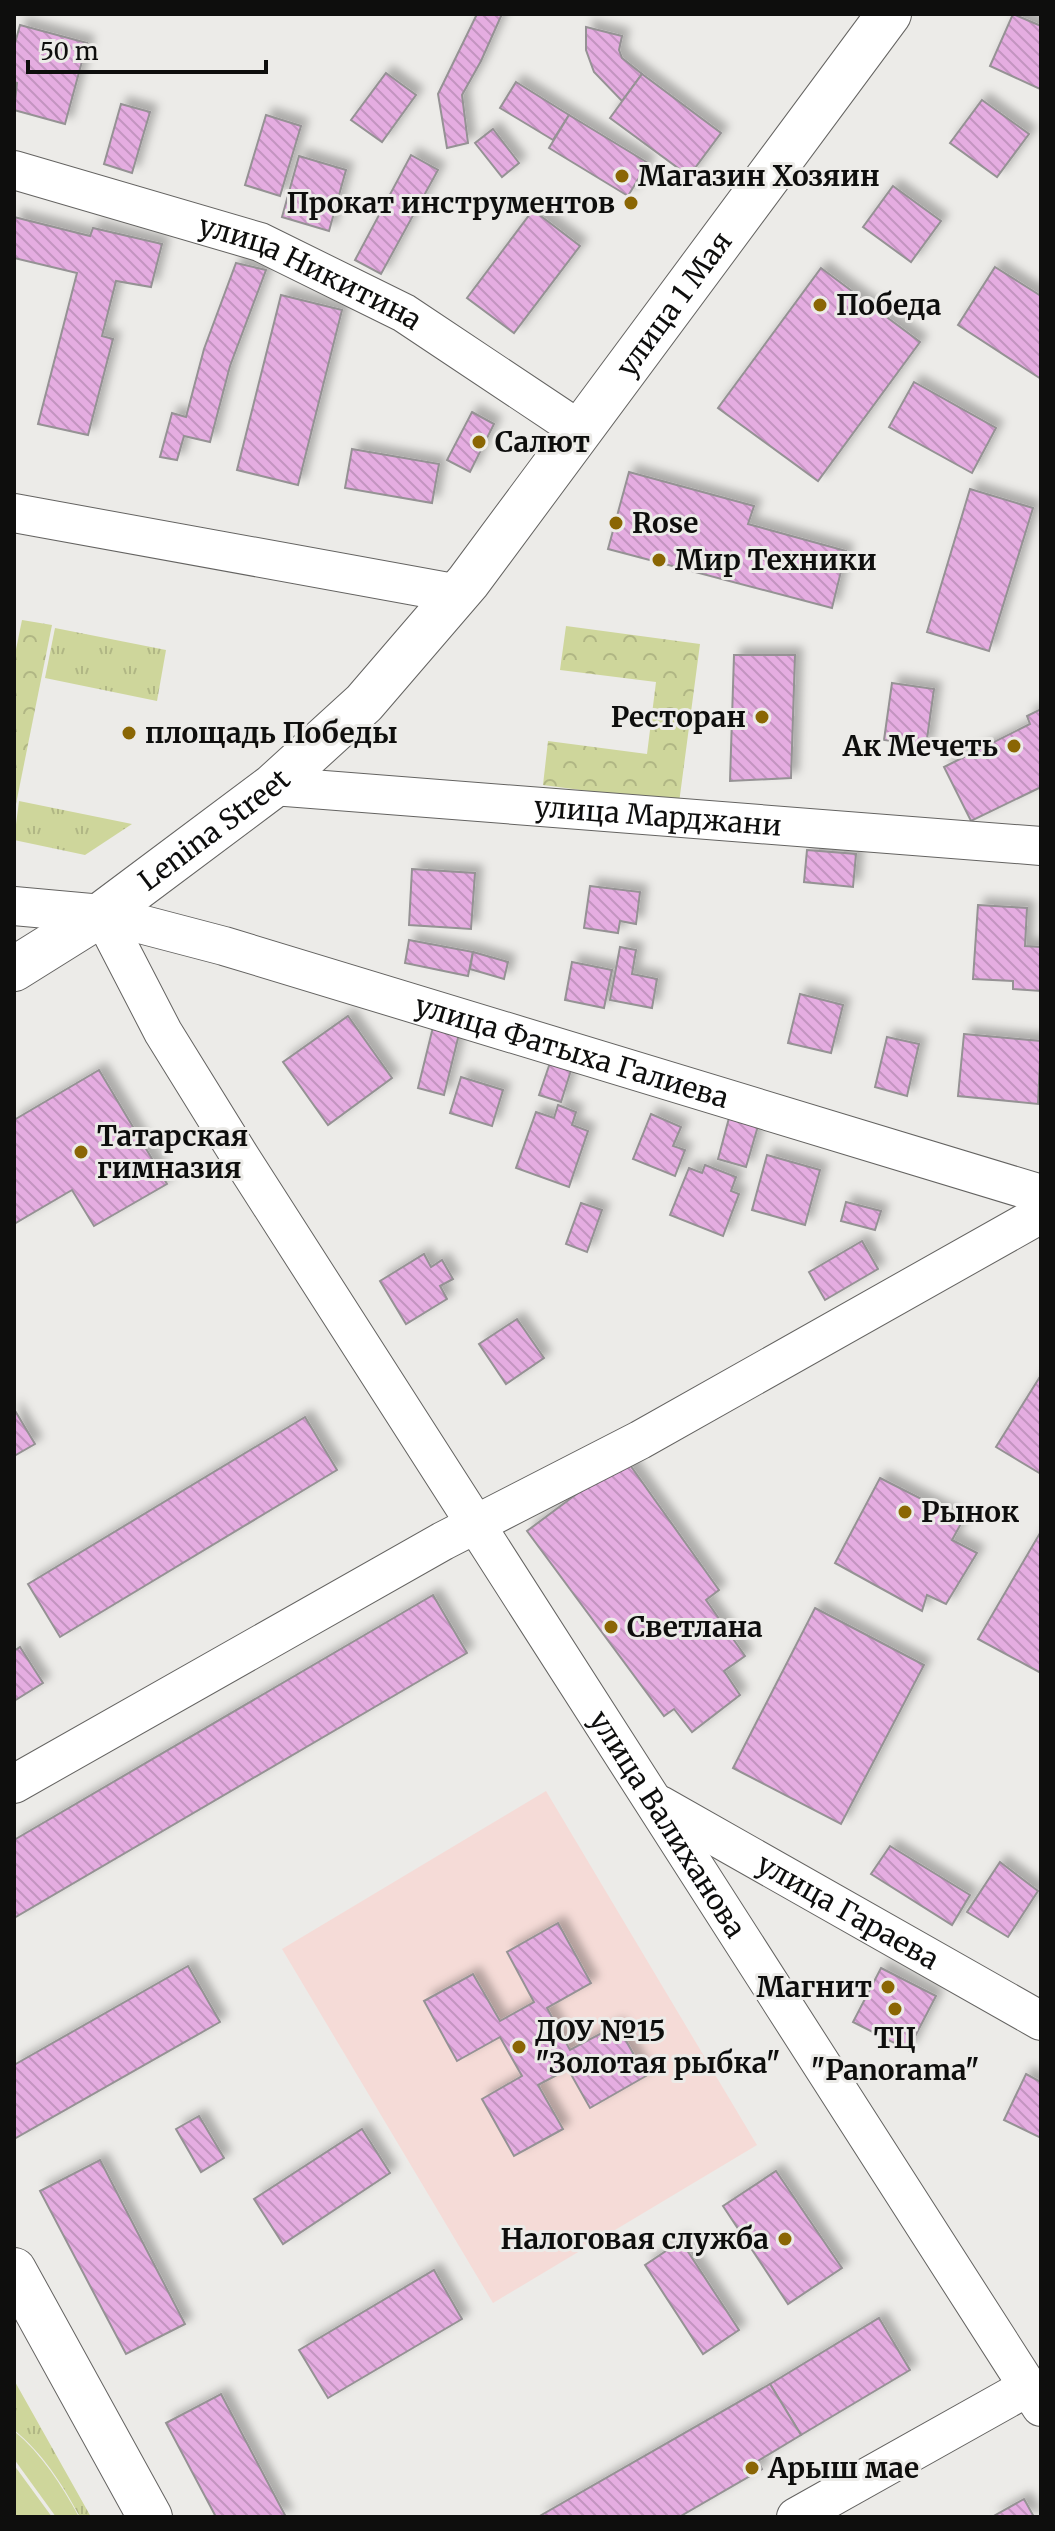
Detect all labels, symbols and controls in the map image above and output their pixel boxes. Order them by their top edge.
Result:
scale bar [28,24,266,74]
text: 50 m [40,36,99,67]
place label: Магазин Хозяин [638,158,880,194]
marker: Магазин Хозяин [613,167,631,185]
place label: Прокат инструментов [287,185,615,221]
marker: Прокат инструментов [622,194,640,212]
street label: улица Никитина [194,207,429,338]
street label: улица 1 Мая [608,224,740,384]
place label: Победа [836,287,942,323]
marker: Победа [811,296,829,314]
place label: Салют [495,424,590,460]
marker: Салют [470,433,488,451]
place label: Rose [632,505,698,541]
marker: Rose [607,514,625,532]
place label: Мир Техники [675,542,877,578]
marker: Мир Техники [650,551,668,569]
place label: Ресторан [611,699,746,735]
marker: Ресторан [753,708,771,726]
place label: площадь Победы [145,715,398,751]
marker: площадь Победы [120,724,138,742]
place label: Ак Мечеть [842,728,998,764]
marker: Ак Мечеть [1005,737,1023,755]
street label: Lenina Street [131,761,298,898]
street label: улица Марджани [533,788,783,844]
street label: улица Фатыха Галиева [411,987,733,1116]
place label: Татарская гимназия [97,1118,248,1186]
marker: Татарская гимназия [72,1143,90,1161]
place label: Рынок [921,1494,1020,1530]
marker: Рынок [896,1503,914,1521]
place label: Светлана [627,1609,763,1645]
marker: Светлана [602,1618,620,1636]
street label: улица Валиханова [582,1704,754,1944]
street label: улица Гараева [751,1846,945,1977]
place label: Магнит [757,1969,872,2005]
marker: Магнит [879,1978,897,1996]
marker: ТЦ "Panorama" [886,2000,904,2018]
place label: ДОУ №15 "Золотая рыбка" [535,2013,780,2081]
place label: ТЦ "Panorama" [810,2020,980,2088]
marker: ДОУ №15 "Золотая рыбка" [510,2038,528,2056]
place label: Налоговая служба [501,2221,769,2257]
marker: Налоговая служба [776,2230,794,2248]
place label: Арыш мае [767,2450,919,2486]
marker: Арыш мае [743,2459,761,2477]

